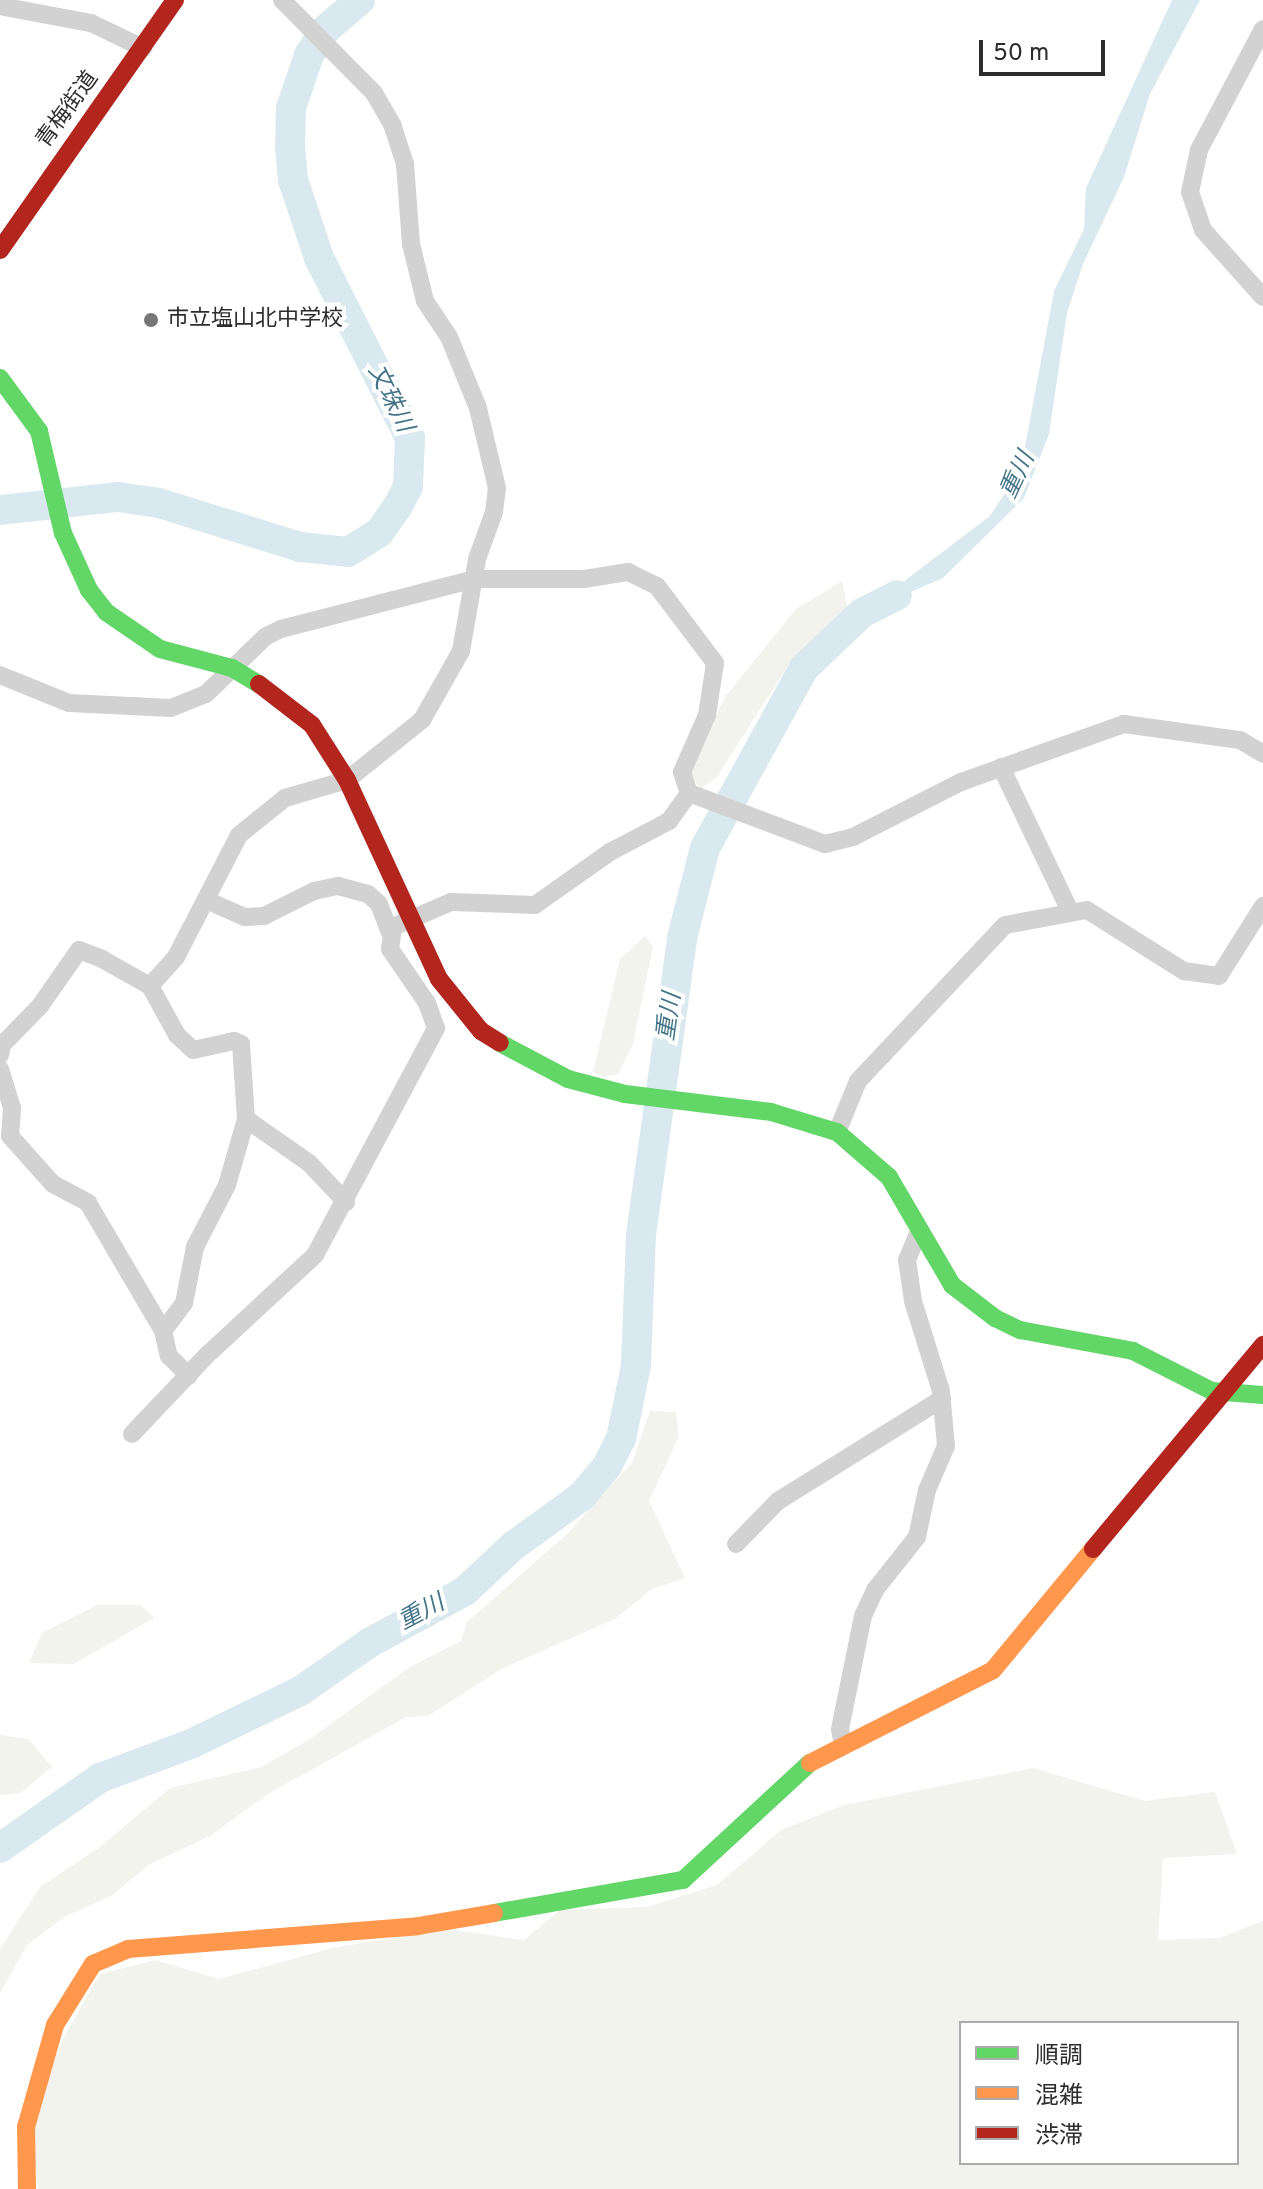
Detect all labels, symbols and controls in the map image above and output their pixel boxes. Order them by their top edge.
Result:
scale bar [983,24,1109,74]
text: 50 m [993,39,1049,69]
street label: 青梅街道 [31,67,105,153]
place label: 市立塩山北中学校 [167,307,343,333]
marker: 市立塩山北中学校 [142,311,160,329]
water label: 文珠川 [360,360,418,438]
water label: 重川 [996,448,1042,504]
water label: 重川 [653,991,689,1043]
water label: 重川 [394,1590,450,1638]
legend [959,2021,1239,2165]
text: 順調 [1035,2042,1083,2072]
text: 混雑 [1035,2082,1083,2112]
text: 渋滞 [1035,2122,1083,2152]

